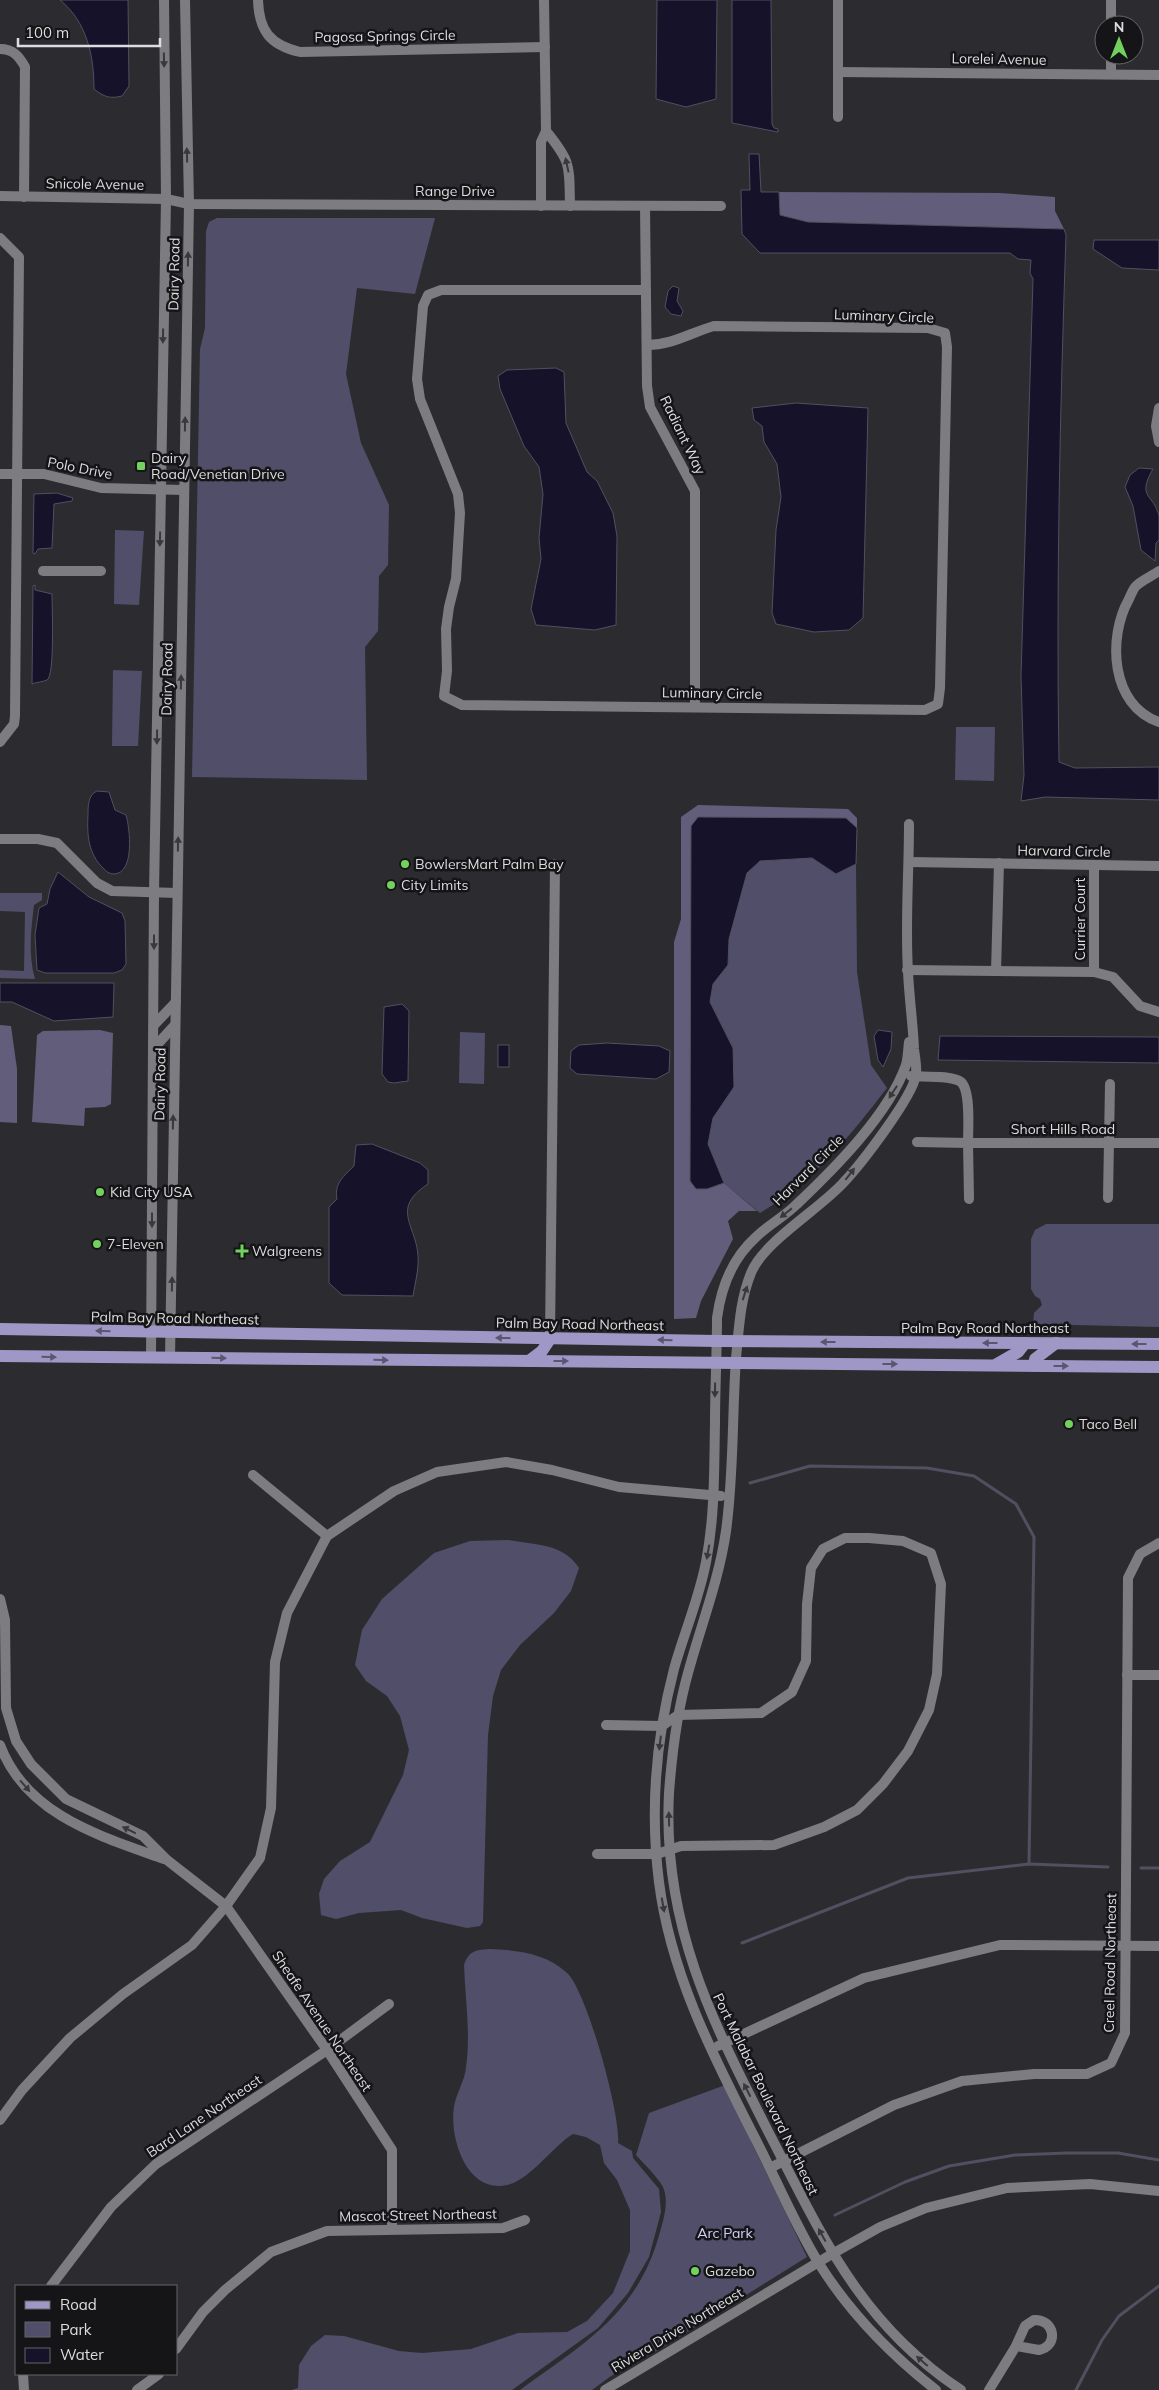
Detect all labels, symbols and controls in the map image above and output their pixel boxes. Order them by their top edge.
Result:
scale bar [18,15,160,47]
north arrow [1094,15,1144,65]
text: N [1114,18,1124,36]
text: 100 m [25,23,69,42]
street label: Pagosa Springs Circle [314,26,456,46]
street label: Lorelei Avenue [951,49,1047,69]
one-way arrow [160,52,168,68]
one-way arrow [183,147,191,163]
one-way arrow [563,157,571,173]
street label: Snicole Avenue [46,174,144,194]
street label: Range Drive [415,182,495,200]
street label: Dairy Road [164,237,184,311]
one-way arrow [184,251,192,267]
street label: Luminary Circle [834,305,934,327]
one-way arrow [159,328,167,344]
street label: Radiant Way [656,393,710,478]
one-way arrow [181,416,189,432]
place label: Dairy Road/Venetian Drive [151,449,285,483]
street label: Polo Drive [46,453,114,483]
marker: Dairy Road/Venetian Drive [135,460,147,472]
one-way arrow [156,532,164,548]
street label: Dairy Road [157,642,177,716]
one-way arrow [177,673,185,689]
street label: Luminary Circle [662,683,762,703]
one-way arrow [153,729,161,745]
one-way arrow [174,836,182,852]
street label: Harvard Circle [1017,841,1111,861]
place label: BowlersMart Palm Bay [415,855,564,873]
marker: BowlersMart Palm Bay [399,858,411,870]
place label: City Limits [401,876,468,894]
street label: Currier Court [1071,877,1089,960]
marker: City Limits [385,879,397,891]
one-way arrow [150,934,158,950]
street label: Dairy Road [150,1047,170,1121]
one-way arrow [888,1085,898,1098]
one-way arrow [169,1113,177,1129]
street label: Short Hills Road [1011,1120,1115,1138]
street label: Harvard Circle [769,1131,847,1209]
one-way arrow [845,1168,856,1181]
place label: Kid City USA [110,1183,193,1201]
marker: Kid City USA [94,1186,106,1198]
one-way arrow [780,1208,793,1219]
one-way arrow [148,1213,156,1229]
place label: 7-Eleven [107,1235,164,1253]
marker: 7-Eleven [91,1238,103,1250]
place label: Walgreens [252,1242,322,1260]
marker: Walgreens [236,1245,248,1257]
one-way arrow [168,1276,176,1292]
one-way arrow [741,1285,749,1300]
street label: Palm Bay Road Northeast [91,1308,259,1328]
street label: Palm Bay Road Northeast [496,1314,664,1334]
street label: Palm Bay Road Northeast [901,1319,1069,1337]
one-way arrow [94,1327,110,1335]
one-way arrow [495,1334,511,1342]
one-way arrow [657,1336,673,1344]
one-way arrow [819,1338,835,1346]
one-way arrow [982,1339,998,1347]
one-way arrow [1131,1340,1147,1348]
one-way arrow [41,1353,57,1361]
one-way arrow [211,1354,227,1362]
one-way arrow [373,1356,389,1364]
one-way arrow [553,1357,569,1365]
one-way arrow [882,1360,898,1368]
one-way arrow [1053,1362,1069,1370]
one-way arrow [711,1382,719,1398]
place label: Taco Bell [1079,1415,1137,1433]
marker: Taco Bell [1063,1418,1075,1430]
one-way arrow [703,1544,711,1560]
one-way arrow [656,1735,664,1751]
one-way arrow [20,1780,31,1793]
one-way arrow [665,1811,673,1827]
one-way arrow [122,1826,137,1834]
street label: Creel Road Northeast [1100,1893,1120,2033]
one-way arrow [660,1897,668,1913]
street label: Sheafe Avenue Northeast [268,1947,376,2095]
street label: Port Malabar Boulevard Northeast [709,1990,823,2198]
street label: Bard Lane Northeast [143,2071,265,2161]
one-way arrow [743,2083,751,2097]
street label: Mascot Street Northeast [339,2205,497,2225]
park label: Arc Park [697,2224,753,2242]
one-way arrow [817,2228,826,2241]
place label: Gazebo [705,2262,755,2280]
marker: Gazebo [689,2265,701,2277]
street label: Riviera Drive Northeast [608,2283,746,2377]
legend [15,2285,178,2375]
text: Road [60,2295,97,2314]
text: Park [60,2320,92,2339]
text: Water [60,2345,104,2364]
one-way arrow [916,2355,929,2366]

